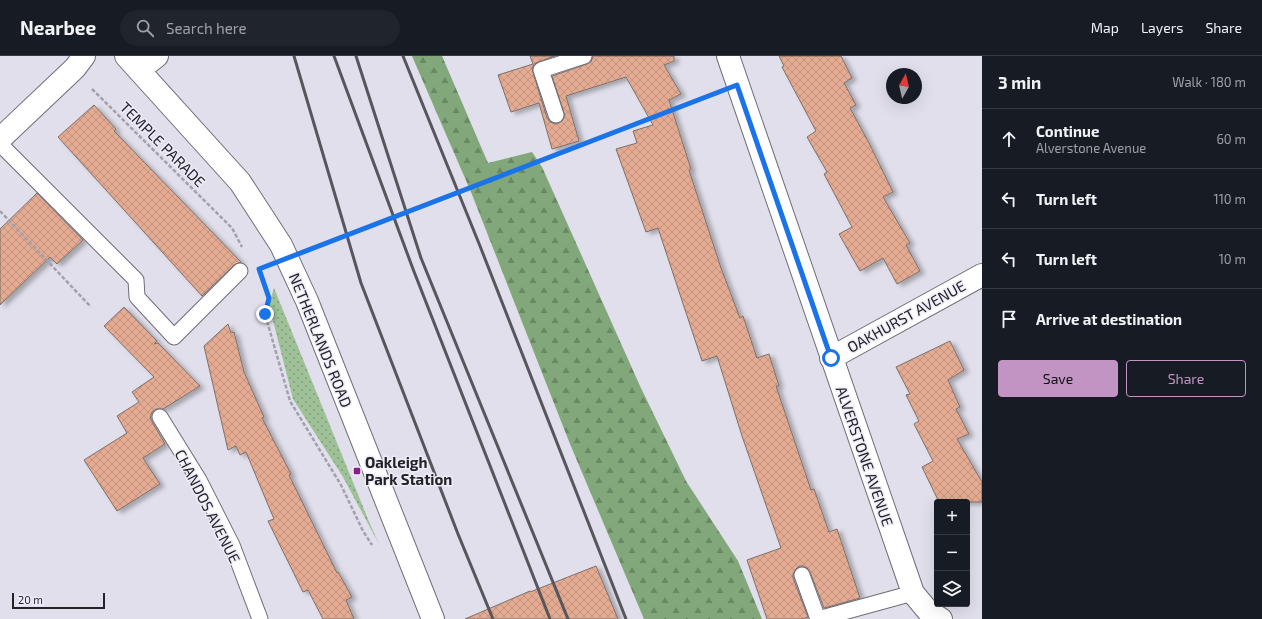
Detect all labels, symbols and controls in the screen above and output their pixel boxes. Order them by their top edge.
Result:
search box [120,10,400,46]
text: Nearbee [20,16,96,39]
icon: search [134,17,156,39]
text: Search here [166,19,247,37]
text: Map [1091,19,1119,36]
text: Layers [1141,19,1183,36]
text: Share [1205,19,1242,36]
north arrow [886,68,922,104]
text: 3 min [998,72,1041,92]
text: Walk · 180 m [1172,74,1246,90]
street label: TEMPLE PARADE [117,98,209,190]
text: Continue [1036,122,1099,140]
icon: ahead [998,128,1020,150]
text: 60 m [1216,131,1246,147]
text: Alverstone Avenue [1036,140,1146,156]
icon: left [998,188,1020,210]
text: Turn left [1036,190,1097,208]
text: 110 m [1214,191,1246,207]
icon: left [998,248,1020,270]
text: Turn left [1036,250,1097,268]
text: 10 m [1219,251,1246,267]
street label: NETHERLANDS ROAD [286,270,356,410]
street label: OAKHURST AVENUE [844,276,968,356]
route end [256,305,274,323]
icon: arrive [998,308,1020,330]
text: Arrive at destination [1036,310,1182,328]
route start [822,349,840,367]
button: Save [998,360,1118,397]
button: Share [1126,360,1246,397]
street label: ALVERSTONE AVENUE [833,384,897,528]
street label: CHANDOS AVENUE [172,446,244,566]
place label: Oakleigh Park Station [365,453,452,488]
marker: Oakleigh Park Station [352,466,362,476]
map controls [934,499,970,607]
button: + [934,499,970,535]
button: − [934,535,970,571]
button: layers [934,571,970,607]
scale bar [12,591,105,610]
text: 20 m [18,593,43,606]

